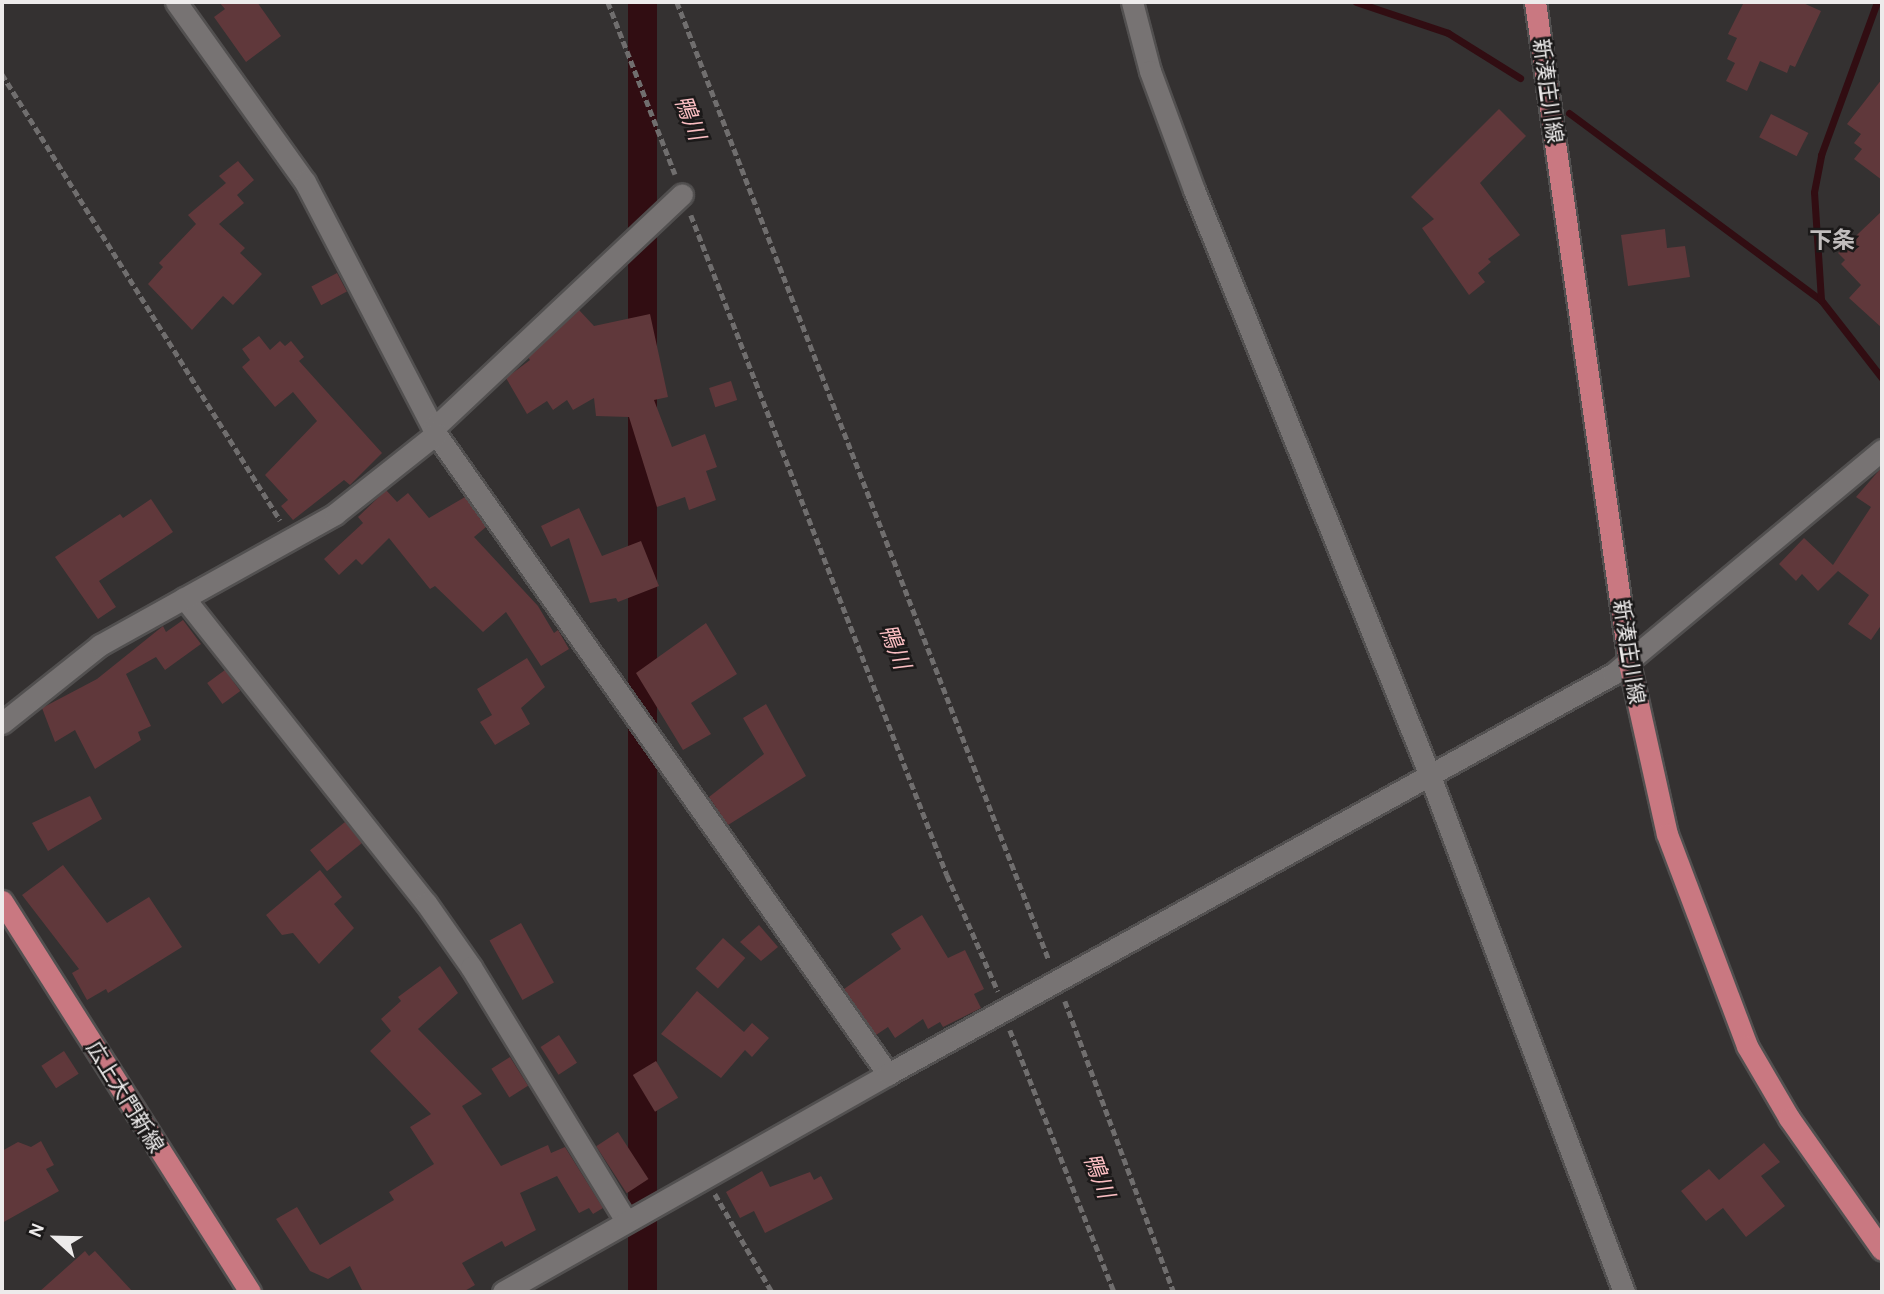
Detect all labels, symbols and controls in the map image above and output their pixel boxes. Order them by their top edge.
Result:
street label: 新湊庄川線 [1528,37,1568,145]
water label: 鴨川 [668,92,710,144]
district label: 下条 [1809,227,1855,255]
street label: 新湊庄川線 [1608,598,1650,706]
water label: 鴨川 [873,621,915,673]
street label: 広上大門新線 [81,1037,169,1157]
water label: 鴨川 [1077,1150,1119,1202]
north arrow [21,1203,91,1273]
text: N [24,1220,49,1241]

